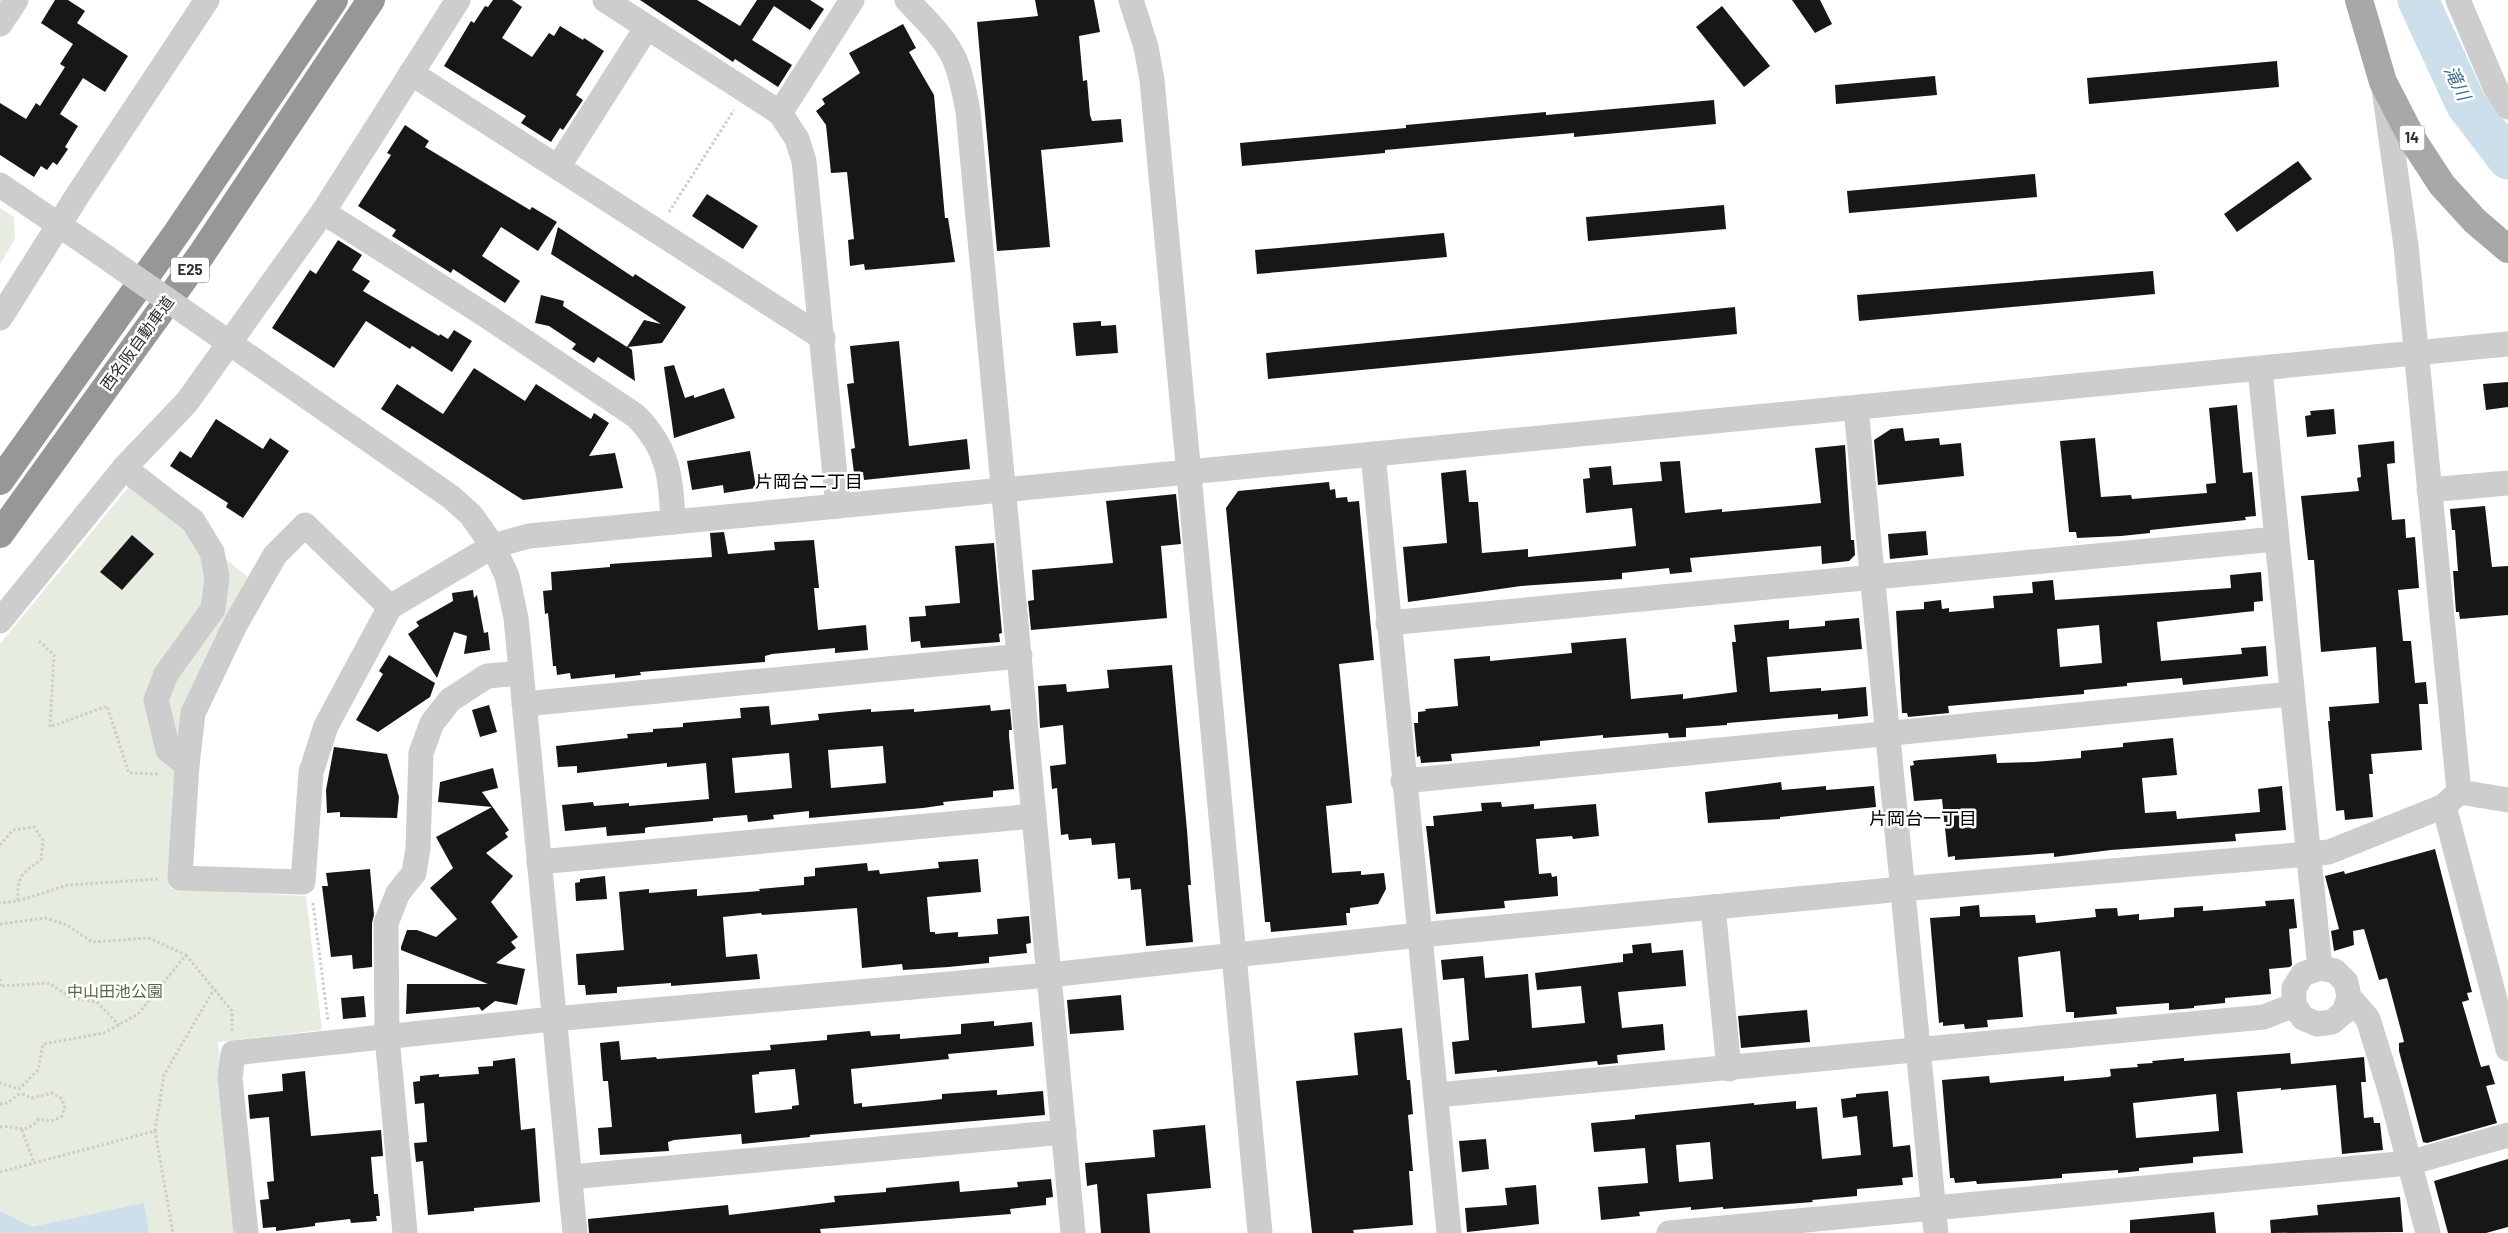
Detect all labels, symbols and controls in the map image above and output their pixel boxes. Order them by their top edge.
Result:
water label: 滝川 [2440,62,2477,105]
road number: 14 [2400,126,2424,150]
road number: E25 [171,258,209,282]
street label: 西名阪自動車道 [96,292,177,394]
district label: 片岡台二丁目 [755,470,863,492]
district label: 片岡台一丁目 [1869,807,1977,829]
park label: 中山田池公園 [67,981,163,1000]

